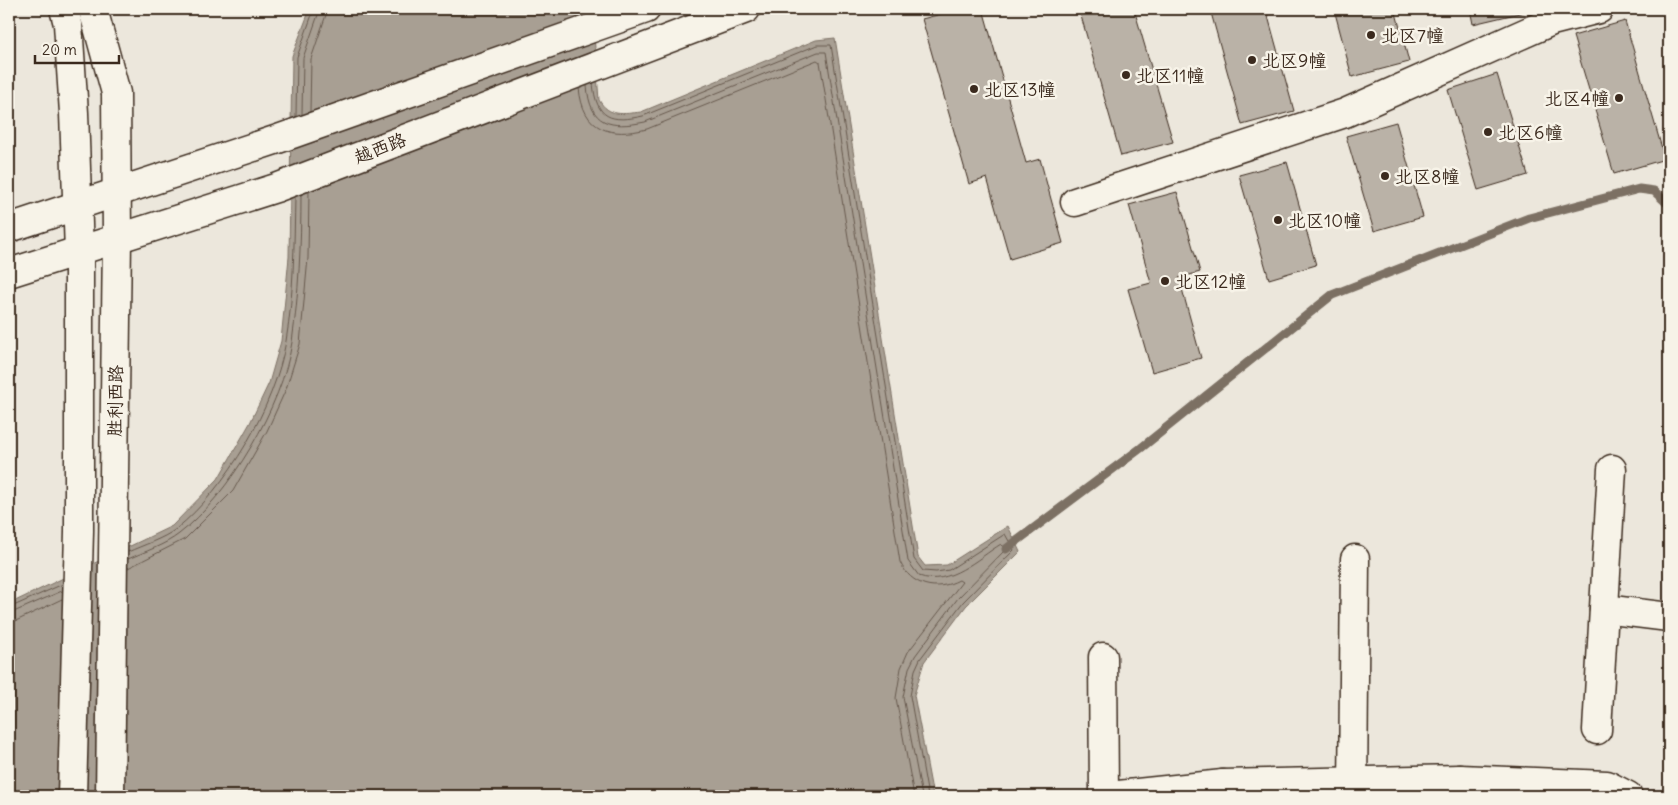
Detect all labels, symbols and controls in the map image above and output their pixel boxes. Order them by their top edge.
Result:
place label: 北区7幢 [1381,24,1444,47]
marker: 北区7幢 [1365,29,1377,41]
scale bar [35,32,119,64]
text: 20 m [42,40,77,59]
place label: 北区9幢 [1262,49,1326,72]
marker: 北区9幢 [1246,54,1258,66]
place label: 北区11幢 [1136,64,1204,87]
marker: 北区11幢 [1120,69,1132,81]
place label: 北区13幢 [984,78,1055,101]
marker: 北区13幢 [968,83,980,95]
place label: 北区4幢 [1545,87,1609,110]
marker: 北区4幢 [1613,92,1625,104]
place label: 北区6幢 [1498,121,1562,144]
marker: 北区6幢 [1482,126,1494,138]
street label: 越西路 [351,128,409,168]
place label: 北区8幢 [1395,165,1459,188]
marker: 北区8幢 [1379,170,1391,182]
place label: 北区10幢 [1288,209,1361,232]
marker: 北区10幢 [1272,214,1284,226]
place label: 北区12幢 [1175,270,1246,293]
marker: 北区12幢 [1159,275,1171,287]
street label: 胜利西路 [103,365,127,437]

